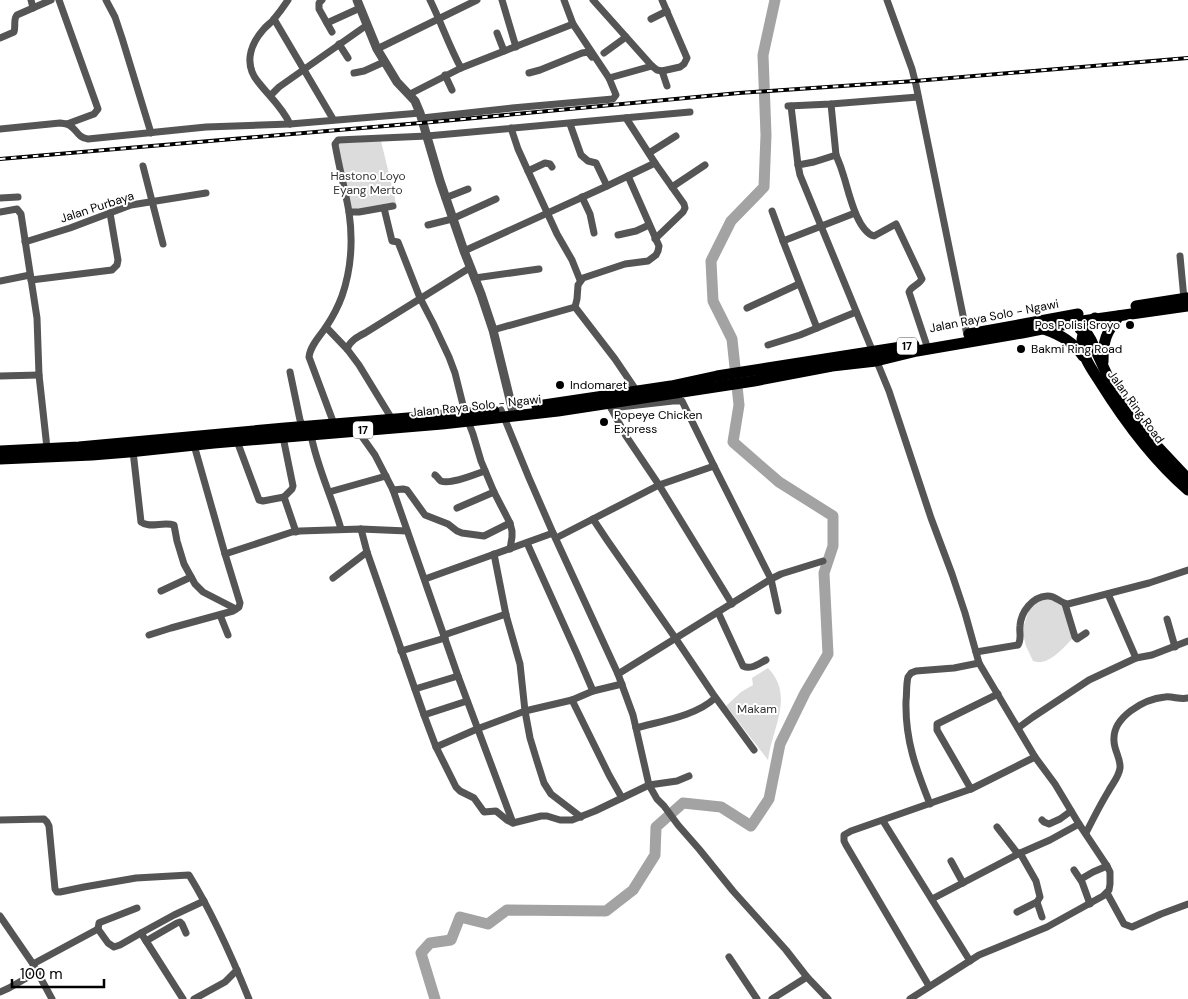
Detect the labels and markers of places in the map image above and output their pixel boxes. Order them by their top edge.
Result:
place label: Pos Polisi Sroyo [1035,317,1120,333]
marker: Pos Polisi Sroyo [1124,319,1136,331]
place label: Bakmi Ring Road [1031,341,1122,357]
marker: Bakmi Ring Road [1015,343,1027,355]
place label: Indomaret [570,377,627,393]
marker: Indomaret [554,379,566,391]
place label: Popeye Chicken Express [614,407,703,437]
marker: Popeye Chicken Express [598,416,610,428]

